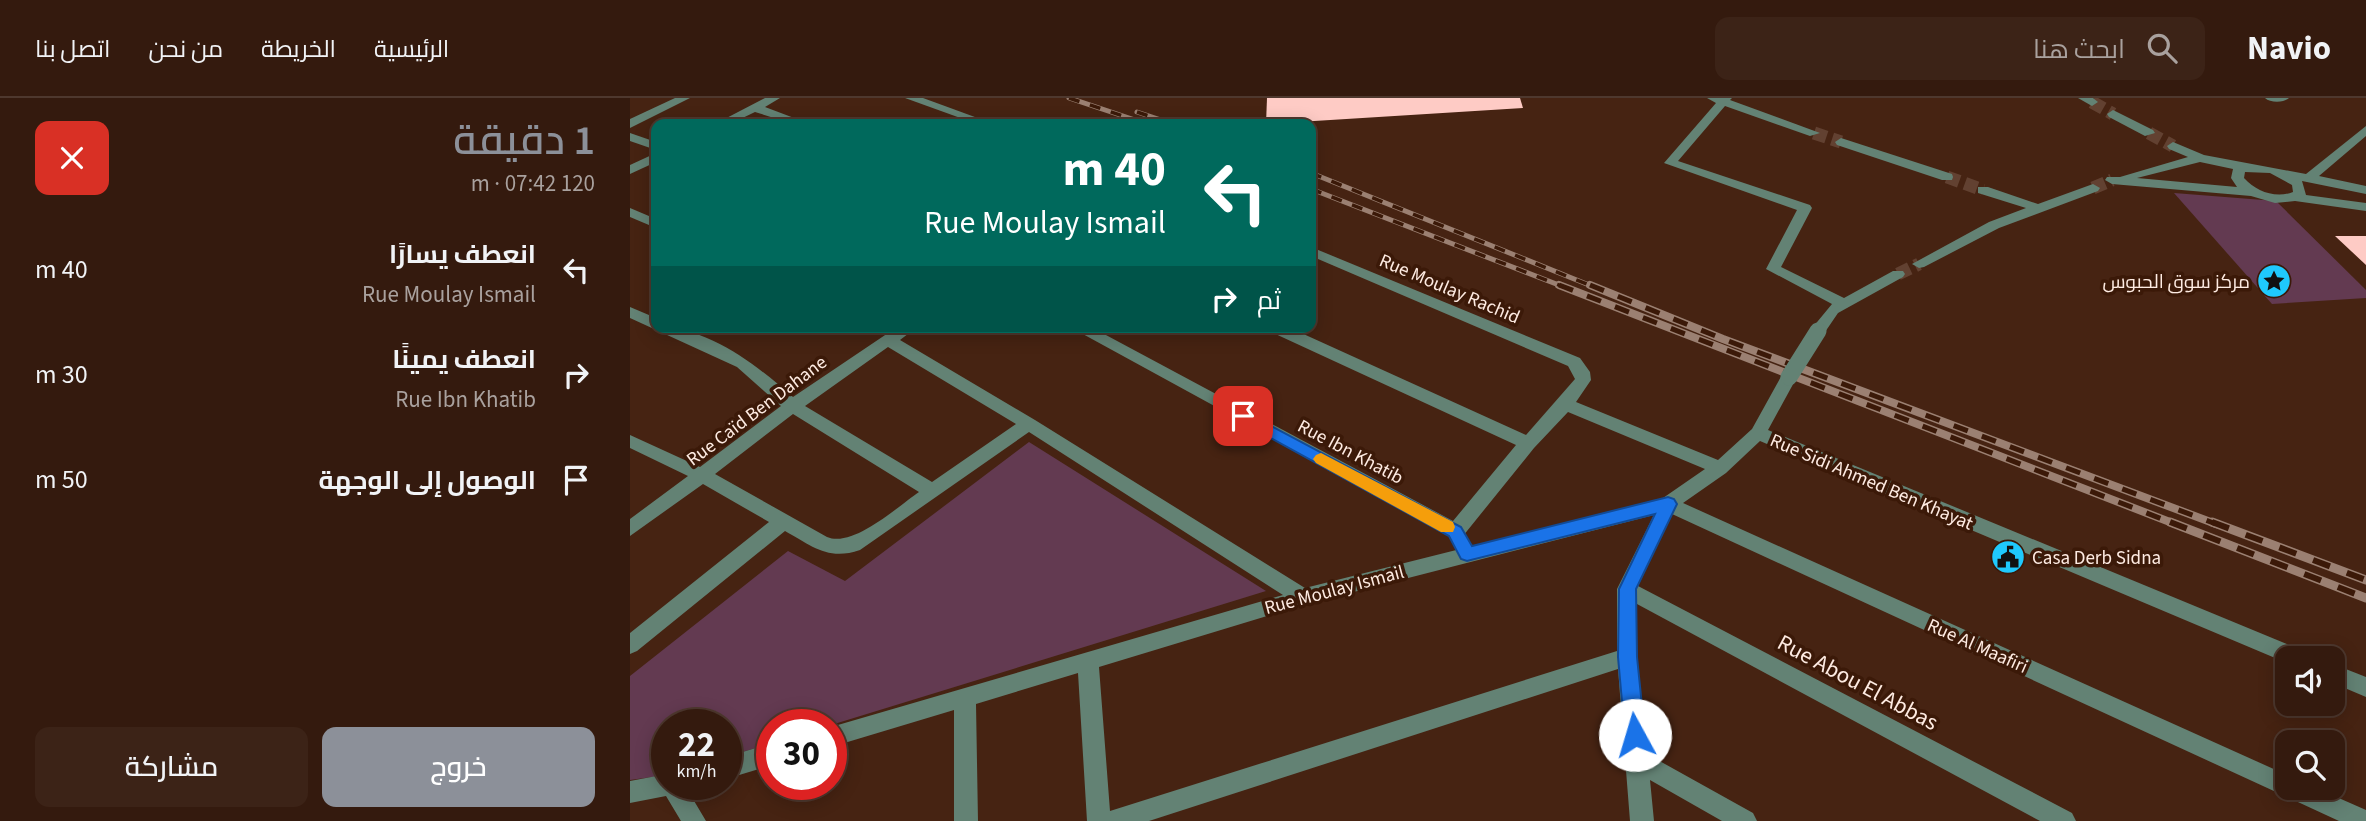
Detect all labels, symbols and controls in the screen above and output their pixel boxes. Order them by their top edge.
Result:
search box [1715,17,2205,80]
text: Navio [2247,25,2331,72]
icon: search [2143,29,2181,67]
text: ابحث هنا [2033,31,2125,68]
text: اتصل بنا [35,32,110,67]
text: من نحن [148,32,223,67]
text: الخريطة [261,32,336,67]
text: الرئيسية [374,32,449,67]
text: 1 دقيقة [453,111,595,171]
button: close [35,121,109,195]
text: 40 m [1062,135,1166,205]
icon: left [1190,147,1281,238]
text: 120 m · 07:42 [471,167,595,200]
text: Rue Moulay Ismail [924,200,1166,246]
text: انعطف يسارًا [389,236,536,273]
street label: Rue Moulay Rachid [1375,248,1524,331]
text: 40 m [35,251,88,288]
icon: left [557,251,595,289]
place icon: مركز سوق الحبوس [2255,262,2293,300]
place label: مركز سوق الحبوس [2102,269,2250,296]
text: Rue Moulay Ismail [362,278,536,311]
icon: right [1205,280,1243,318]
text: ثم [1257,282,1281,319]
text: انعطف يمينًا [392,341,536,378]
street label: Rue Caïd Ben Dahane [681,349,833,473]
text: 30 m [35,356,88,393]
icon: right [557,356,595,394]
text: Rue Ibn Khatib [395,383,536,416]
pin [1213,386,1273,446]
icon: arrive [1224,397,1262,435]
street label: Rue Ibn Khatib [1293,413,1408,492]
street label: Rue Sidi Ahmed Ben Khayat [1766,427,1978,538]
text: 50 m [35,461,88,498]
icon: arrive [557,461,595,499]
text: الوصول إلى الوجهة [318,462,536,499]
public building icon: Casa Derb Sidna [1989,538,2027,576]
place label: Casa Derb Sidna [2032,545,2161,572]
street label: Rue Moulay Ismail [1261,559,1407,622]
street label: Rue Al Maafiri [1923,612,2032,681]
street label: Rue Abou El Abbas [1772,626,1944,739]
map controls [2275,646,2345,800]
button: sound [2275,646,2345,716]
position arrow [1598,698,1672,772]
speed limit sign: 30 [756,709,847,800]
text: 22 [678,720,715,770]
button: مشاركة [35,727,308,807]
button: خروج [322,727,595,807]
button: search [2275,730,2345,800]
text: km/h [677,759,716,784]

